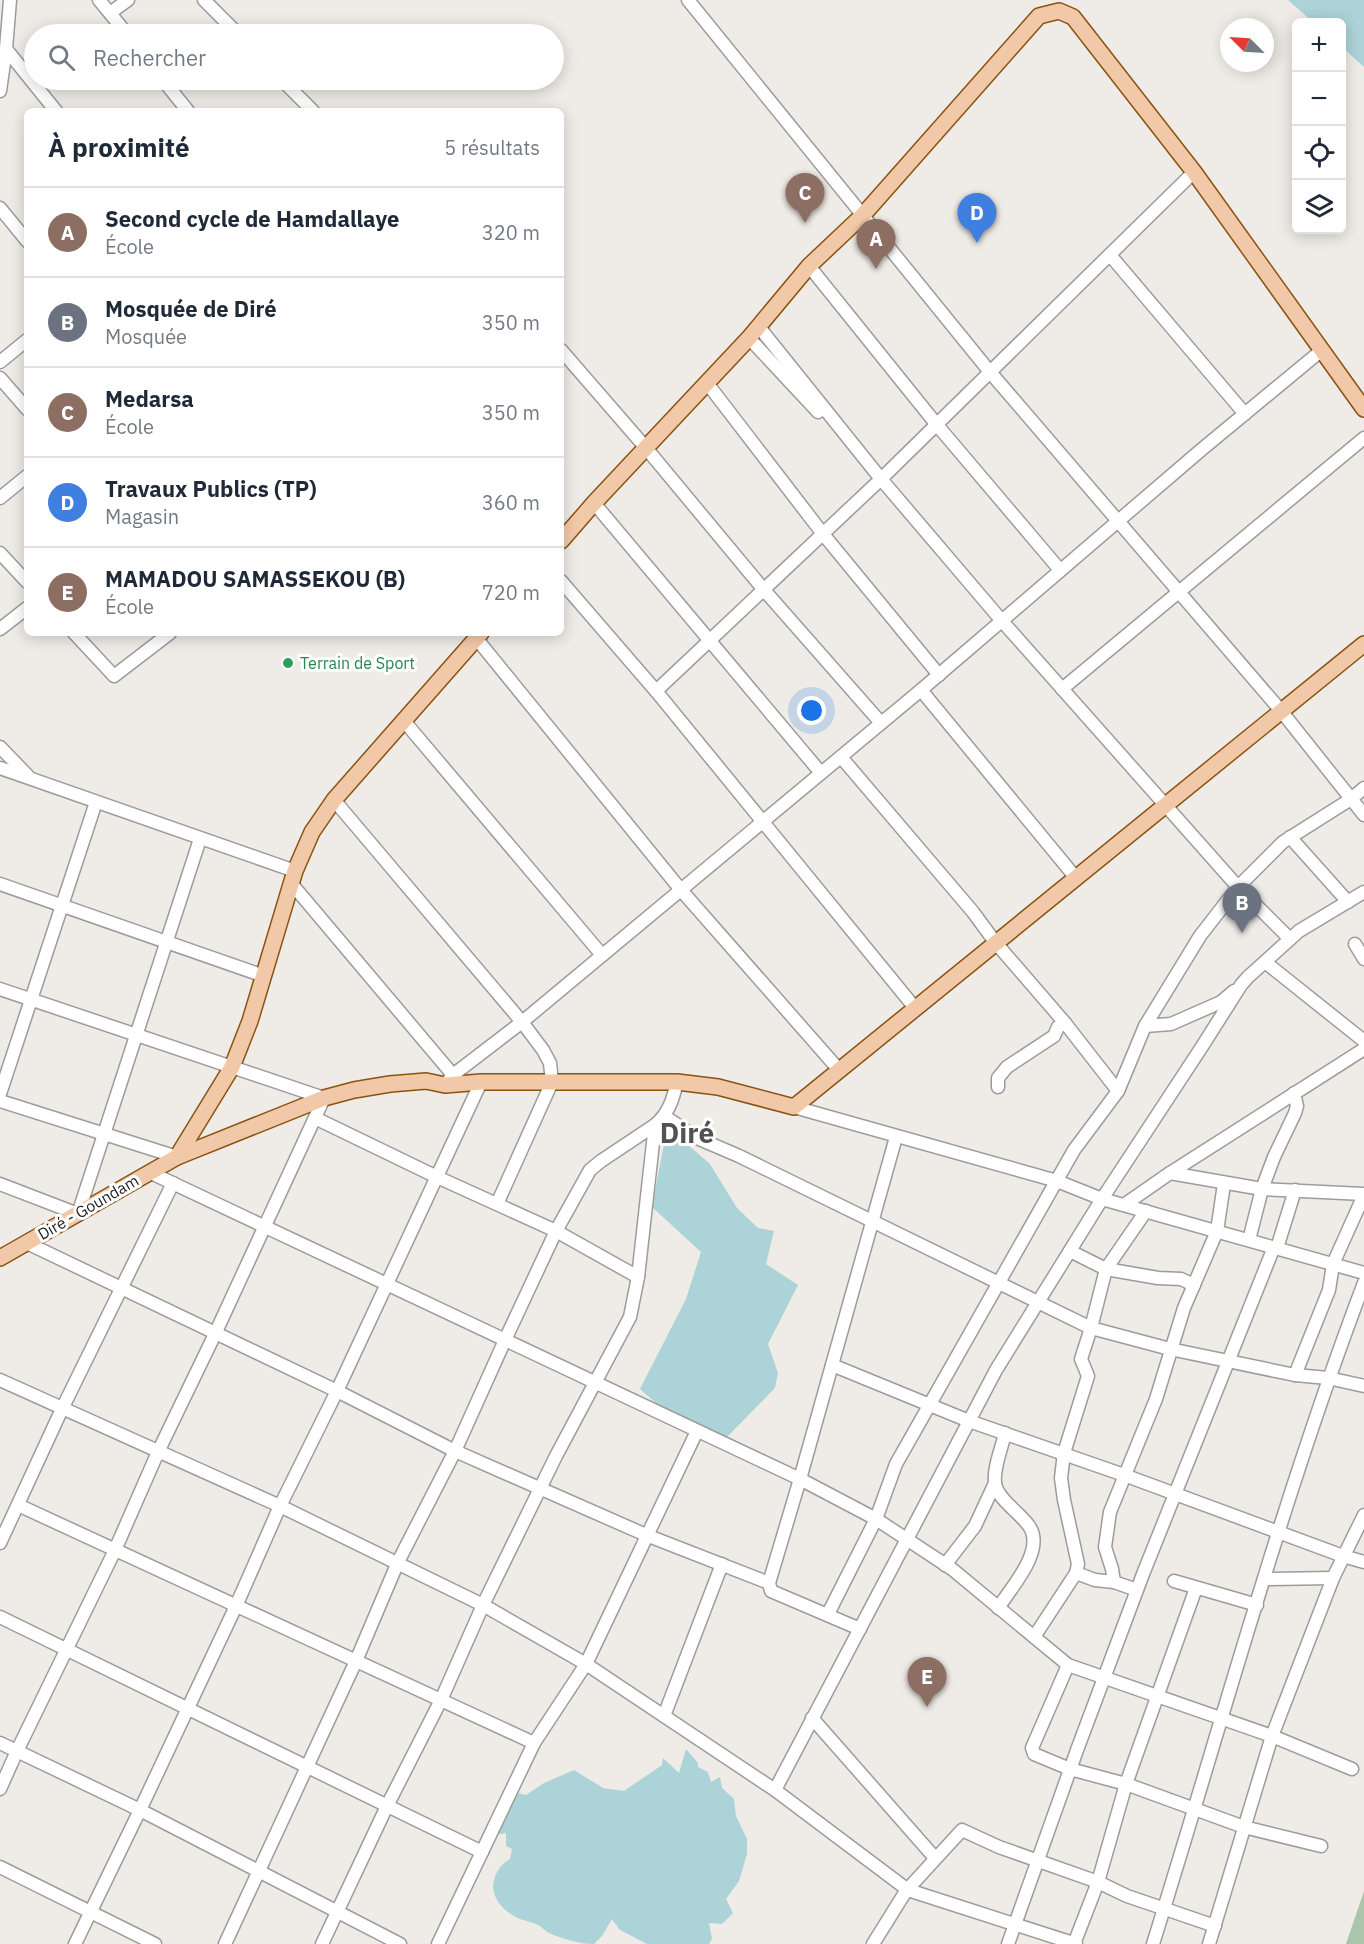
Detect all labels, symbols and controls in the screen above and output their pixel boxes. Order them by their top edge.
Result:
north arrow [1220,18,1274,72]
map controls [1292,18,1346,234]
button: + [1292,18,1346,72]
search box [24,24,564,90]
icon: search [45,41,78,74]
text: Rechercher [93,43,206,72]
button: − [1292,72,1346,126]
button: locate [1292,126,1346,180]
text: À proximité [48,130,190,164]
text: 5 résultats [444,134,540,161]
pin: C [786,174,824,223]
button: layers [1292,180,1346,234]
pin: D [958,194,996,243]
text: Second cycle de Hamdallaye [105,204,399,233]
text: A [61,219,74,246]
text: 320 m [482,219,540,246]
pin: A [856,220,896,269]
text: École [105,233,154,260]
text: Mosquée de Diré [105,294,277,323]
text: B [61,309,74,336]
text: 350 m [482,309,540,336]
text: Mosquée [105,323,187,350]
text: Medarsa [105,384,194,413]
text: C [61,399,74,426]
text: 350 m [482,399,540,426]
text: École [105,413,154,440]
text: Travaux Publics (TP) [105,474,317,503]
text: D [61,489,74,516]
text: 360 m [482,489,540,516]
text: Magasin [105,503,179,530]
text: MAMADOU SAMASSEKOU (B) [105,564,405,593]
text: E [61,579,74,606]
text: 720 m [482,579,540,606]
text: École [105,593,154,620]
place label: Terrain de Sport [300,653,415,673]
marker: Terrain de Sport [281,656,295,670]
your location [797,696,826,725]
pin: B [1222,884,1262,933]
district label: Diré [660,1114,714,1151]
street label: Diré - Goundam [34,1170,142,1244]
pin: E [908,1658,946,1707]

